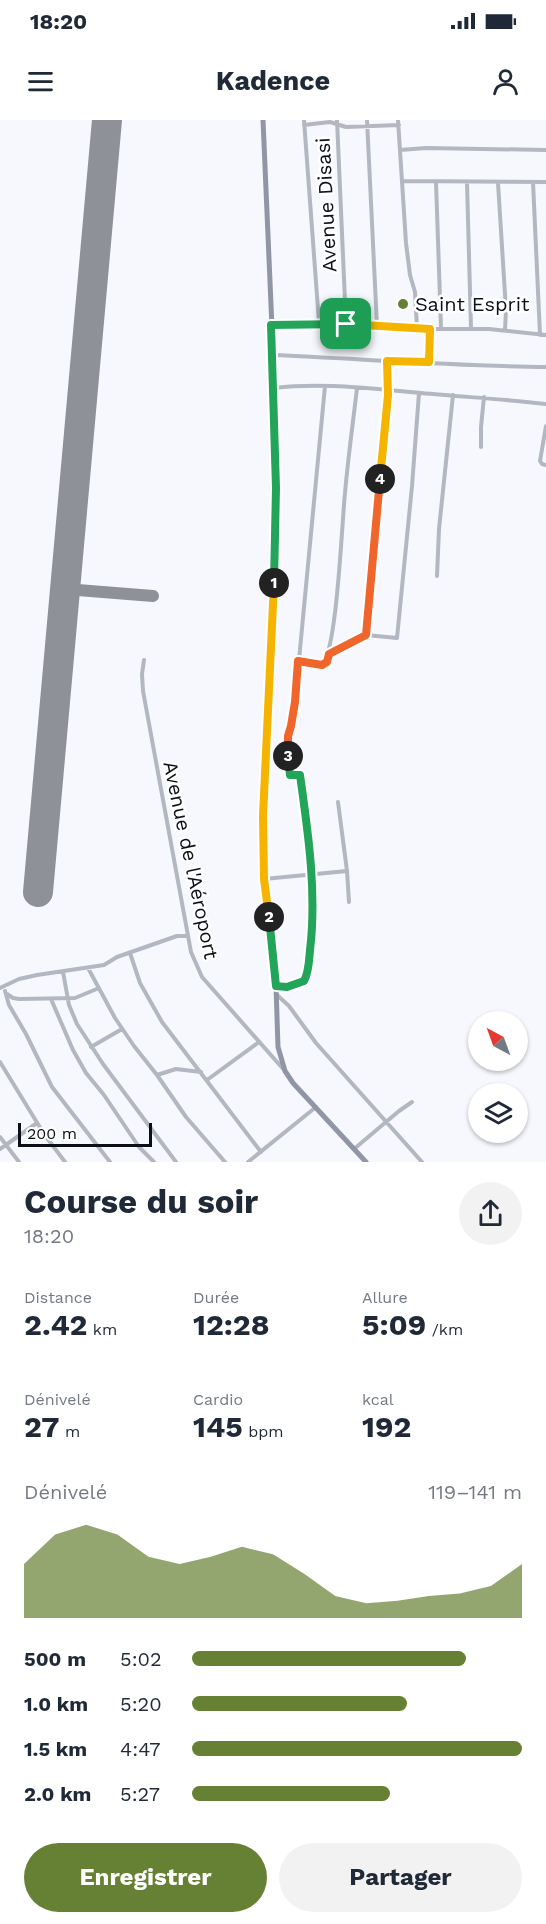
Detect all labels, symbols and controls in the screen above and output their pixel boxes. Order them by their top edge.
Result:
text: 18:20 [30,9,87,34]
icon: menu [24,65,57,98]
text: Kadence [216,65,330,97]
icon: person [489,65,522,98]
street label: Avenue Disasi [310,137,342,273]
place label: Saint Esprit [415,292,530,316]
marker: Saint Esprit [396,297,410,311]
pin [320,298,371,349]
icon: arrive [329,307,362,340]
pin: 4 [365,464,395,494]
text: 4 [375,469,385,488]
pin: 1 [259,568,289,598]
text: 1 [271,573,277,592]
pin: 3 [273,741,303,771]
text: 3 [283,746,293,765]
street label: Avenue de l'Aéroport [158,759,224,962]
pin: 2 [254,902,284,932]
text: 2 [264,907,274,926]
north arrow [468,1011,528,1071]
map controls [468,1011,528,1143]
button: layers [468,1083,528,1143]
scale bar [18,1120,152,1148]
text: 200 m [27,1124,77,1143]
text: Course du soir [24,1182,258,1221]
button: share [459,1182,522,1245]
text: 18:20 [24,1224,74,1248]
text: Distance [24,1288,92,1307]
text: Durée [193,1288,239,1307]
text: Allure [362,1288,408,1307]
text: 2.42 [24,1307,87,1342]
text: 12:28 [193,1307,270,1342]
text: 5:09 [362,1307,426,1342]
text: km [87,1320,117,1339]
text: /km [426,1320,463,1339]
text: Dénivelé [24,1390,91,1409]
text: Cardio [193,1390,243,1409]
text: kcal [362,1390,394,1409]
text: 27 [24,1409,60,1444]
text: 145 [193,1409,243,1444]
text: 192 [362,1409,411,1444]
text: m [60,1422,80,1441]
text: bpm [243,1422,284,1441]
text: Dénivelé [24,1480,107,1504]
text: 119–141 m [428,1480,522,1504]
text: 500 m [24,1647,86,1671]
text: 5:02 [120,1647,162,1671]
text: 1.0 km [24,1692,88,1716]
text: 5:20 [120,1692,162,1716]
text: 1.5 km [24,1737,87,1761]
text: 4:47 [120,1737,161,1761]
text: 2.0 km [24,1782,91,1806]
text: 5:27 [120,1782,160,1806]
button: Enregistrer [24,1843,267,1912]
button: Partager [279,1843,522,1912]

